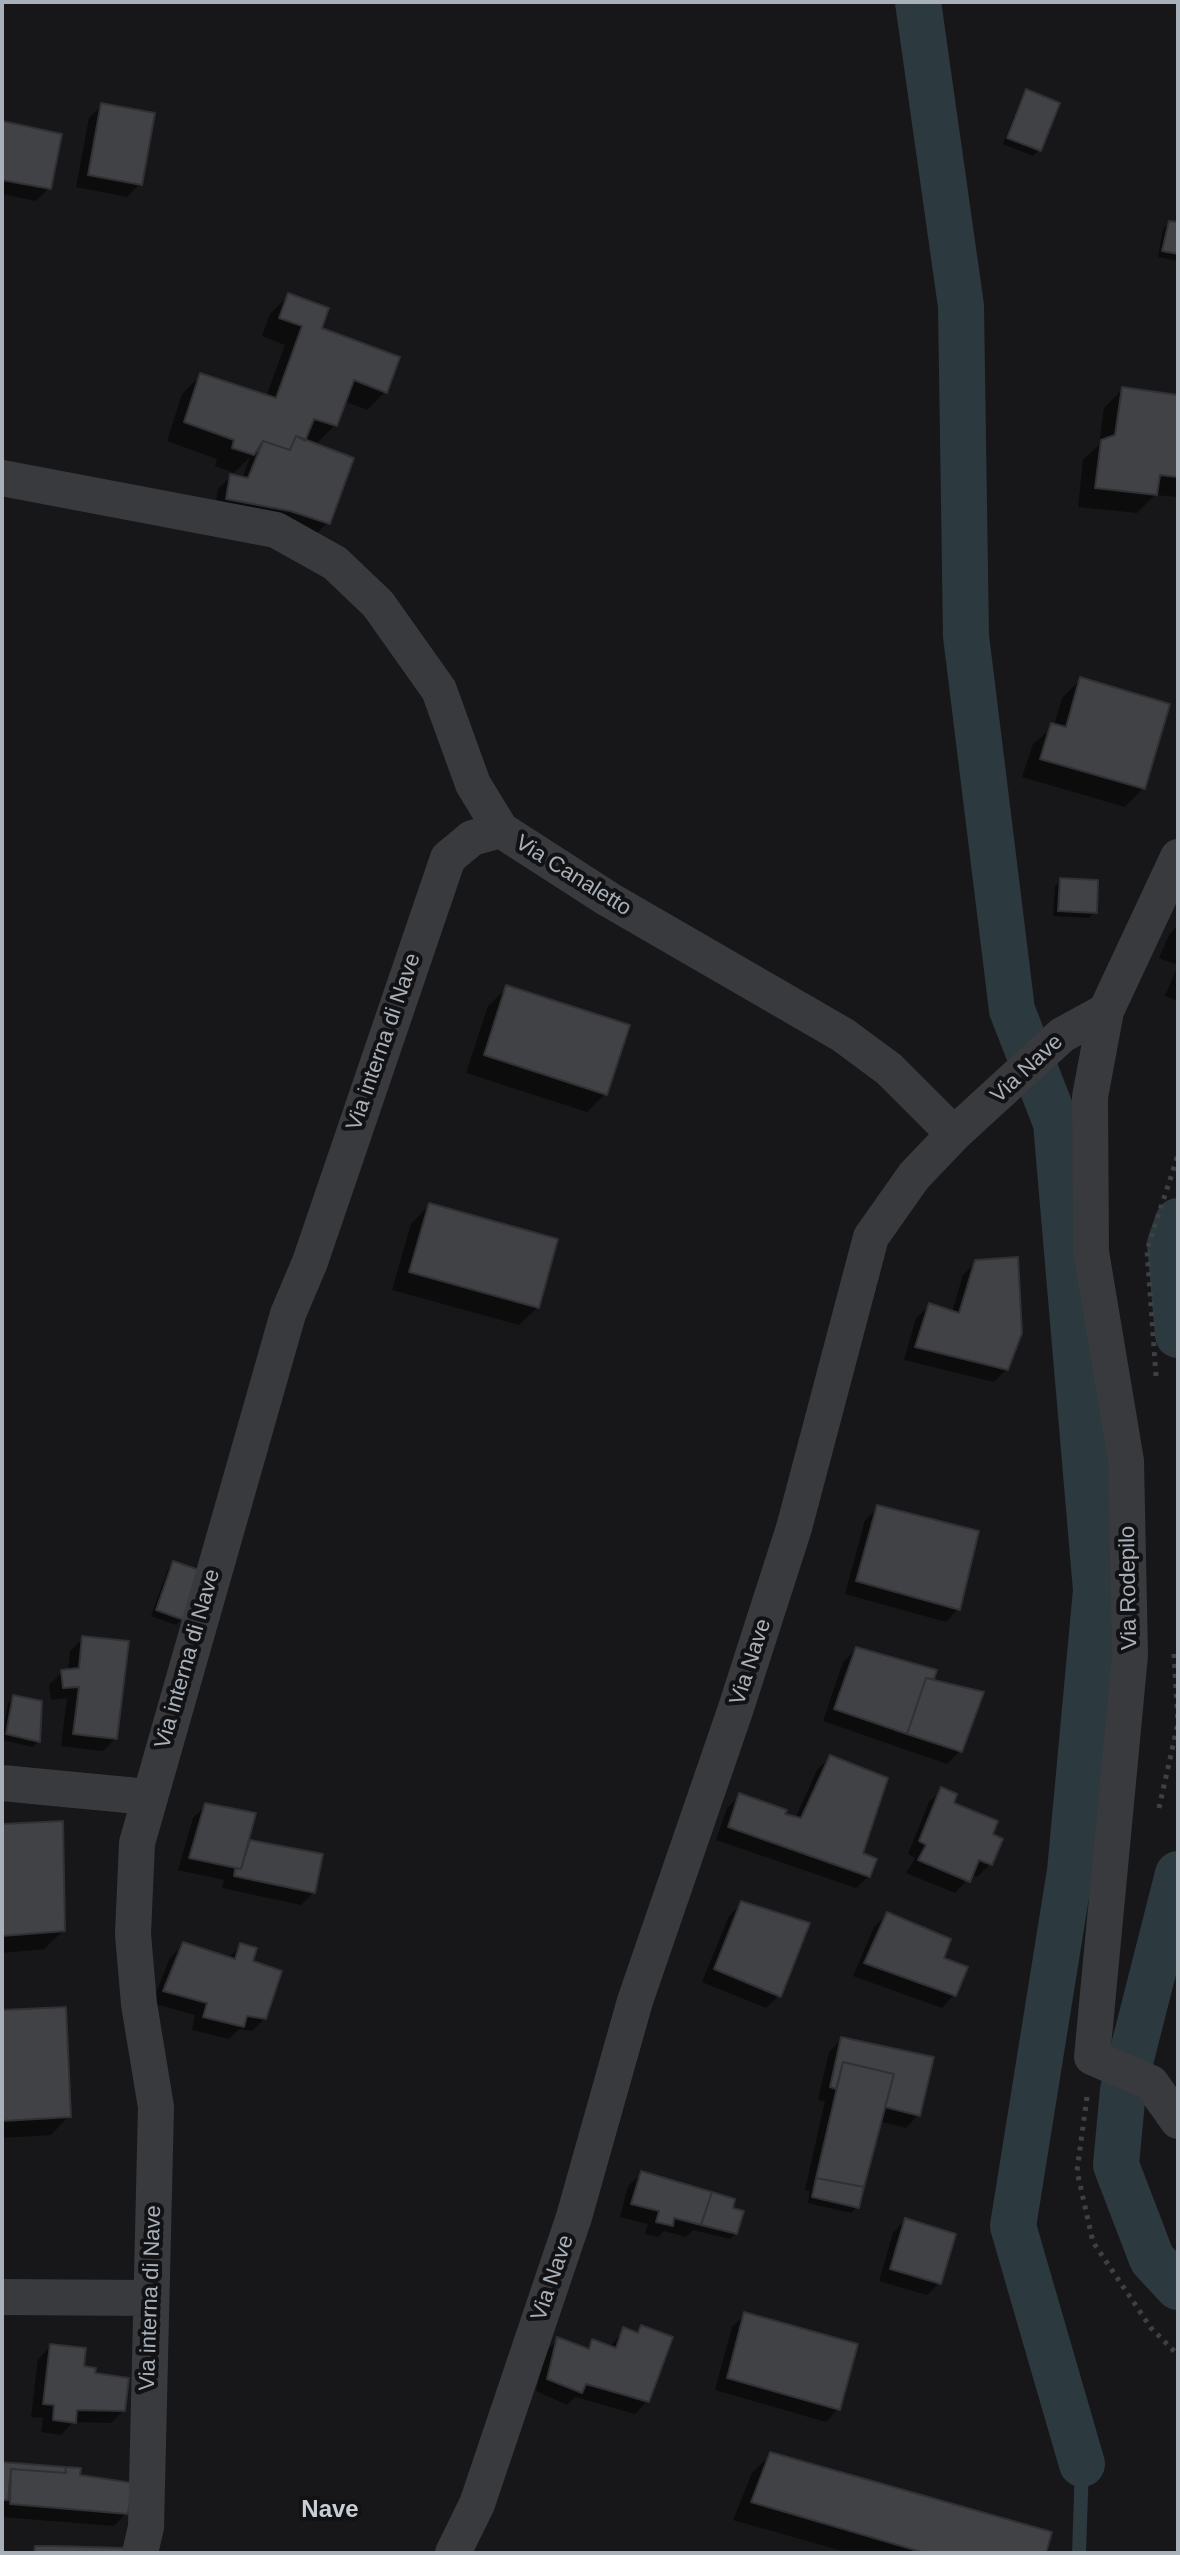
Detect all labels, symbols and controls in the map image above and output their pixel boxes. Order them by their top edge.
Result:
street label: Via Canaletto [510,830,636,922]
street label: Via interna di Nave [341,950,427,1134]
street label: Via Nave [985,1029,1069,1109]
street label: Via Rodepilo [1115,1526,1143,1650]
street label: Via interna di Nave [150,1566,226,1752]
street label: Via Nave [725,1616,777,1708]
street label: Via interna di Nave [135,2205,167,2391]
street label: Via Nave [526,2232,580,2324]
district label: Nave [301,2496,359,2524]

